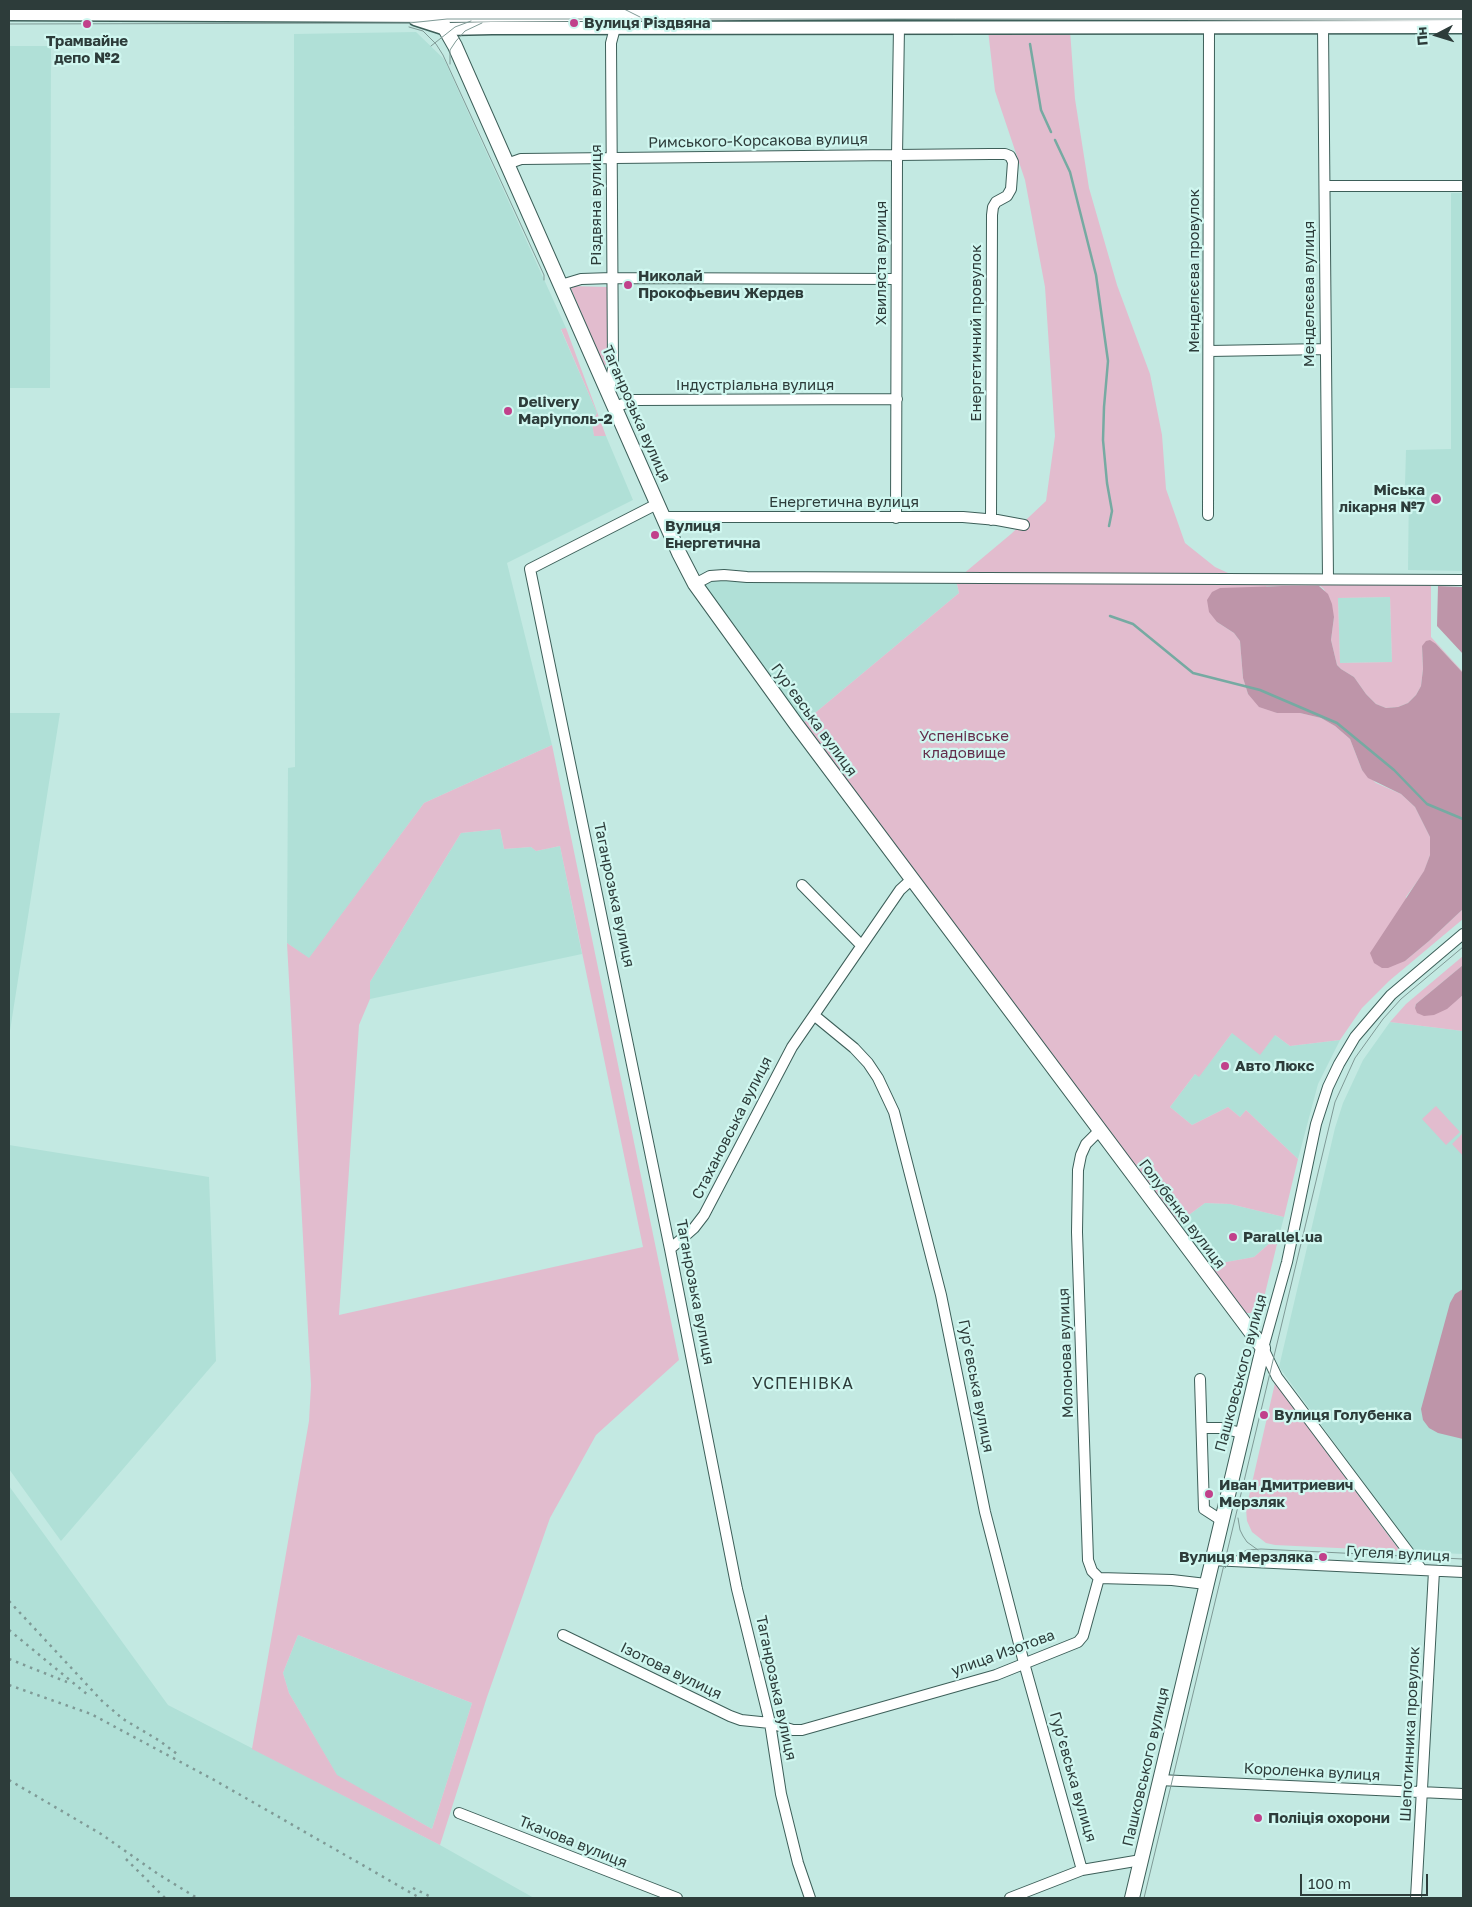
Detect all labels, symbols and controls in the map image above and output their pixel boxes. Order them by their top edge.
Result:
north arrow [1412,10,1462,60]
place label: Вулиця Різдвяна [584,14,711,32]
marker: Вулиця Різдвяна [568,17,580,29]
marker: Трамвайне депо №2 [81,18,93,30]
text: Пн [1412,26,1431,47]
place label: Трамвайне депо №2 [46,32,128,67]
street label: Римського-Корсакова вулиця [648,130,868,152]
street label: Різдвяна вулиця [587,144,605,266]
street label: Менделєєва провулок [1185,189,1203,353]
street label: Хвиляста вулиця [872,201,890,325]
street label: Менделєєва вулиця [1300,221,1318,367]
street label: Енергетичний провулок [967,244,985,422]
place label: Николай Прокофьевич Жердев [638,267,804,302]
marker: Николай Прокофьевич Жердев [622,279,634,291]
street label: Таганрозька вулиця [598,343,674,485]
street label: Індустріальна вулиця [676,376,834,394]
place label: Delivery Марiуполь-2 [518,393,613,428]
marker: Delivery Марiуполь-2 [502,405,514,417]
place label: Міська лікарня №7 [1339,481,1425,516]
marker: Міська лікарня №7 [1429,492,1443,506]
street label: Енергетична вулиця [769,493,919,511]
place label: Вулиця Енергетична [665,517,760,552]
marker: Вулиця Енергетична [649,529,661,541]
street label: Гур’євська вулиця [767,660,861,780]
park label: Успенівське кладовище [919,727,1009,762]
street label: Таганрозька вулиця [590,821,638,969]
street label: Стахановська вулиця [688,1054,776,1202]
place label: Авто Люкс [1235,1057,1314,1075]
marker: Авто Люкс [1219,1060,1231,1072]
street label: Голубенка вулиця [1135,1156,1229,1272]
street label: Таганрозька вулиця [672,1218,718,1366]
place label: Parallel.ua [1243,1228,1323,1246]
marker: Parallel.ua [1227,1231,1239,1243]
street label: Молонова вулиця [1055,1287,1077,1419]
street label: Пашковського вулиця [1211,1292,1271,1454]
street label: Гур’євська вулиця [954,1318,998,1454]
district label: УСПЕНІВКА [751,1374,855,1394]
place label: Вулиця Голубенка [1274,1406,1412,1424]
marker: Вулиця Голубенка [1258,1409,1270,1421]
place label: Иван Дмитриевич Мерзляк [1219,1476,1353,1511]
marker: Иван Дмитриевич Мерзляк [1203,1488,1215,1500]
street label: Гугеля вулиця [1346,1542,1450,1566]
place label: Вулиця Мерзляка [1179,1548,1313,1566]
marker: Вулиця Мерзляка [1317,1551,1329,1563]
street label: Таганрозька вулиця [752,1614,800,1762]
street label: улица Изотова [949,1626,1057,1680]
street label: Ізотова вулиця [617,1639,725,1703]
street label: Шепотинника провулок [1396,1646,1424,1822]
street label: Пашковського вулиця [1119,1686,1173,1848]
street label: Гур’євська вулиця [1046,1710,1100,1844]
street label: Короленка вулиця [1243,1759,1381,1785]
place label: Поліція охорони [1268,1809,1390,1827]
street label: Ткачова вулиця [516,1812,630,1872]
marker: Поліція охорони [1252,1812,1264,1824]
scale bar [1302,1864,1430,1896]
text: 100 m [1308,1874,1351,1892]

